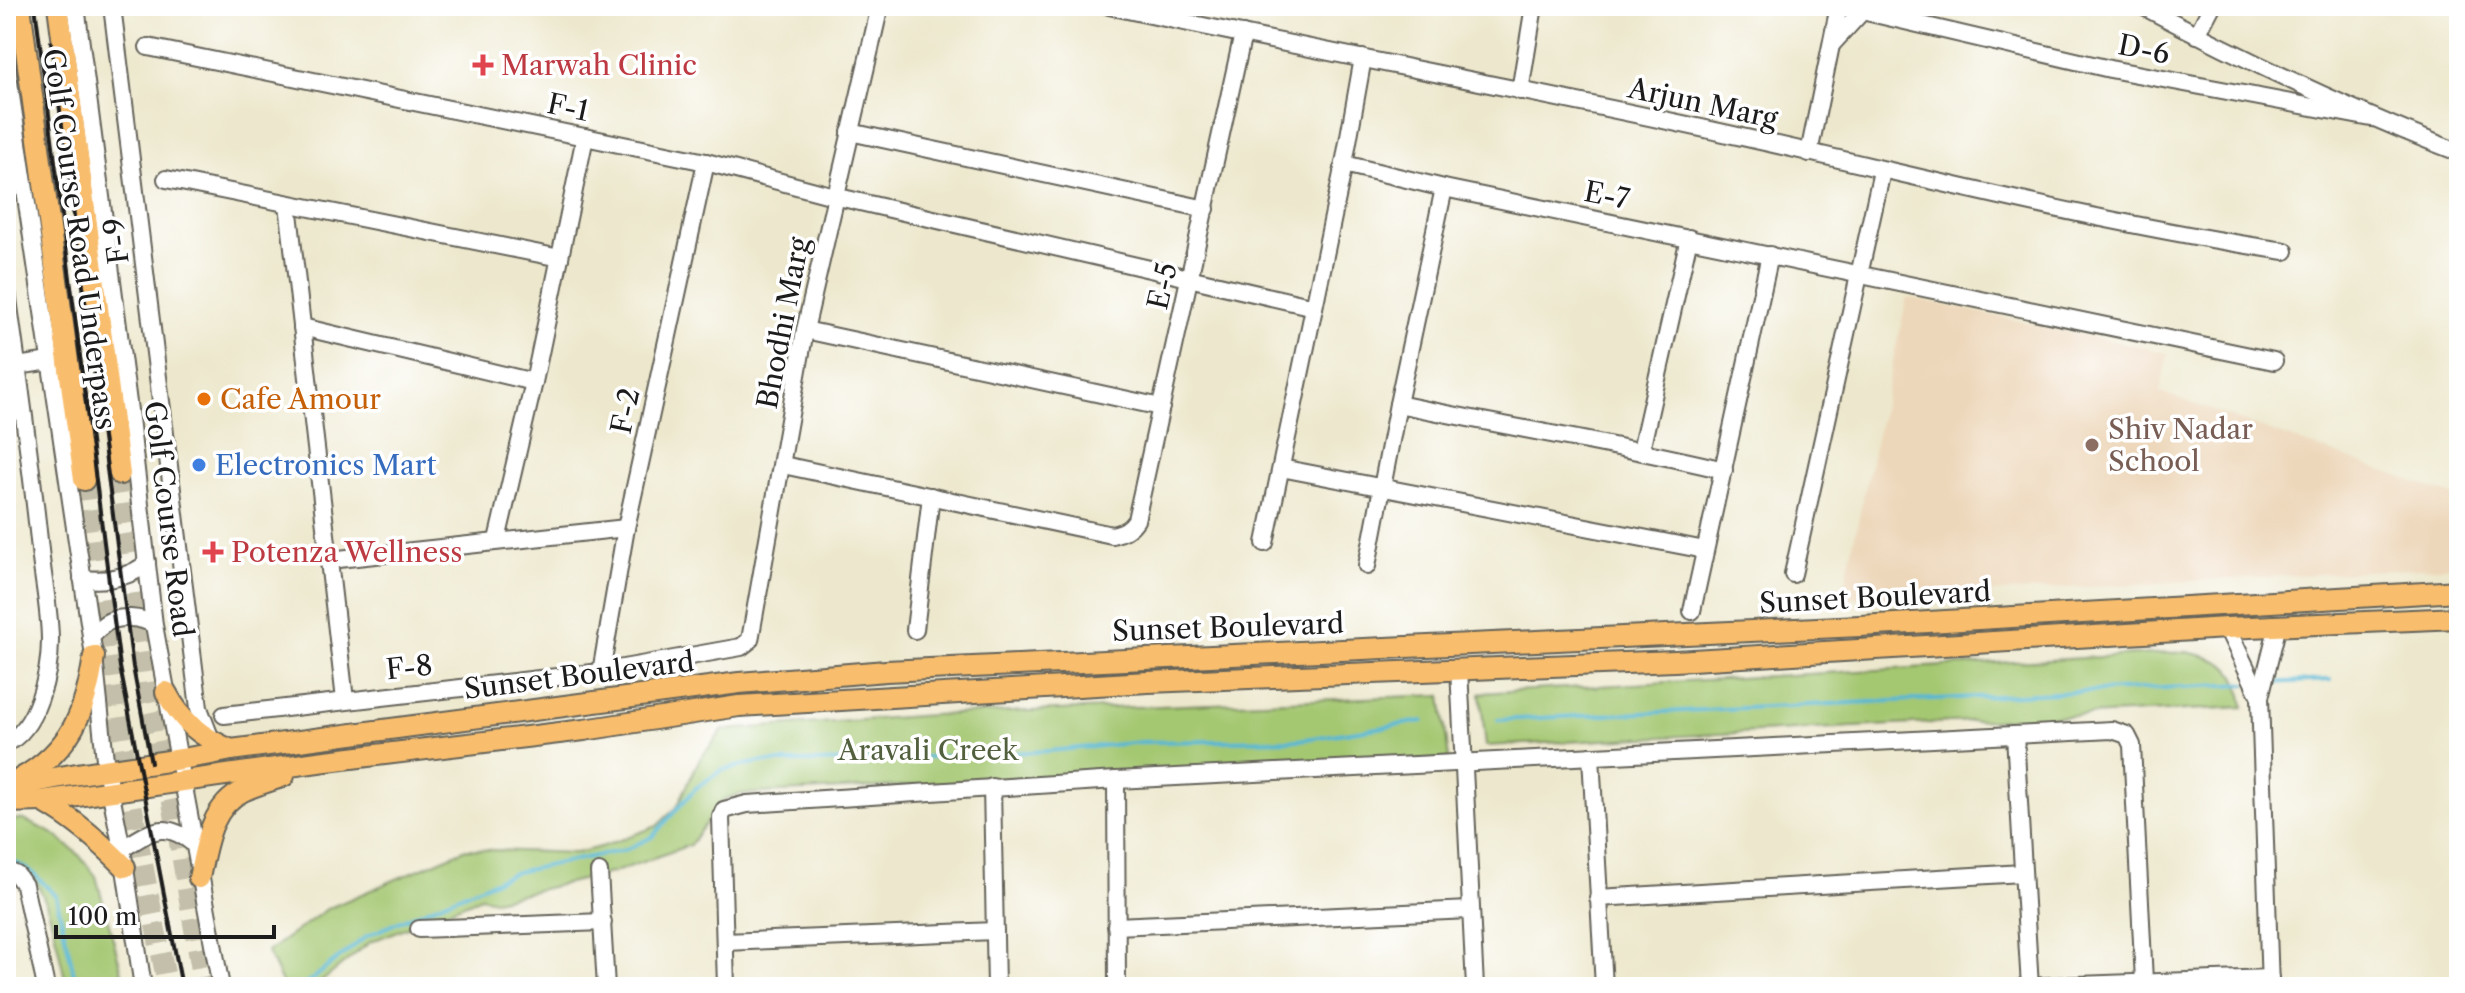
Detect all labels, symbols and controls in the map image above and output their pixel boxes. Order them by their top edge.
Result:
street label: D-6 [2115,27,2173,71]
street label: Golf Course Road Underpass [36,46,124,432]
place label: Marwah Clinic [501,48,697,82]
marker: Marwah Clinic [472,54,494,76]
street label: Arjun Marg [1624,70,1781,135]
street label: F-1 [544,86,592,128]
street label: E-7 [1582,174,1633,216]
street label: F-9 [96,216,136,266]
street label: Bhodhi Marg [750,234,816,412]
street label: E-5 [1140,259,1184,313]
place label: Cafe Amour [220,382,381,416]
street label: F-2 [604,385,646,437]
marker: Cafe Amour [195,390,213,408]
street label: Golf Course Road [138,399,200,639]
place label: Shiv Nadar School [2108,412,2253,478]
marker: Shiv Nadar School [2083,436,2101,454]
place label: Electronics Mart [215,448,437,482]
marker: Electronics Mart [190,456,208,474]
place label: Potenza Wellness [231,535,463,569]
marker: Potenza Wellness [202,541,224,563]
street label: Sunset Boulevard [1758,574,1992,620]
street label: Sunset Boulevard [1112,606,1344,648]
street label: Sunset Boulevard [462,644,696,706]
street label: F-8 [384,648,434,686]
park label: Aravali Creek [837,733,1020,767]
scale bar [56,889,274,939]
text: 100 m [68,902,137,931]

